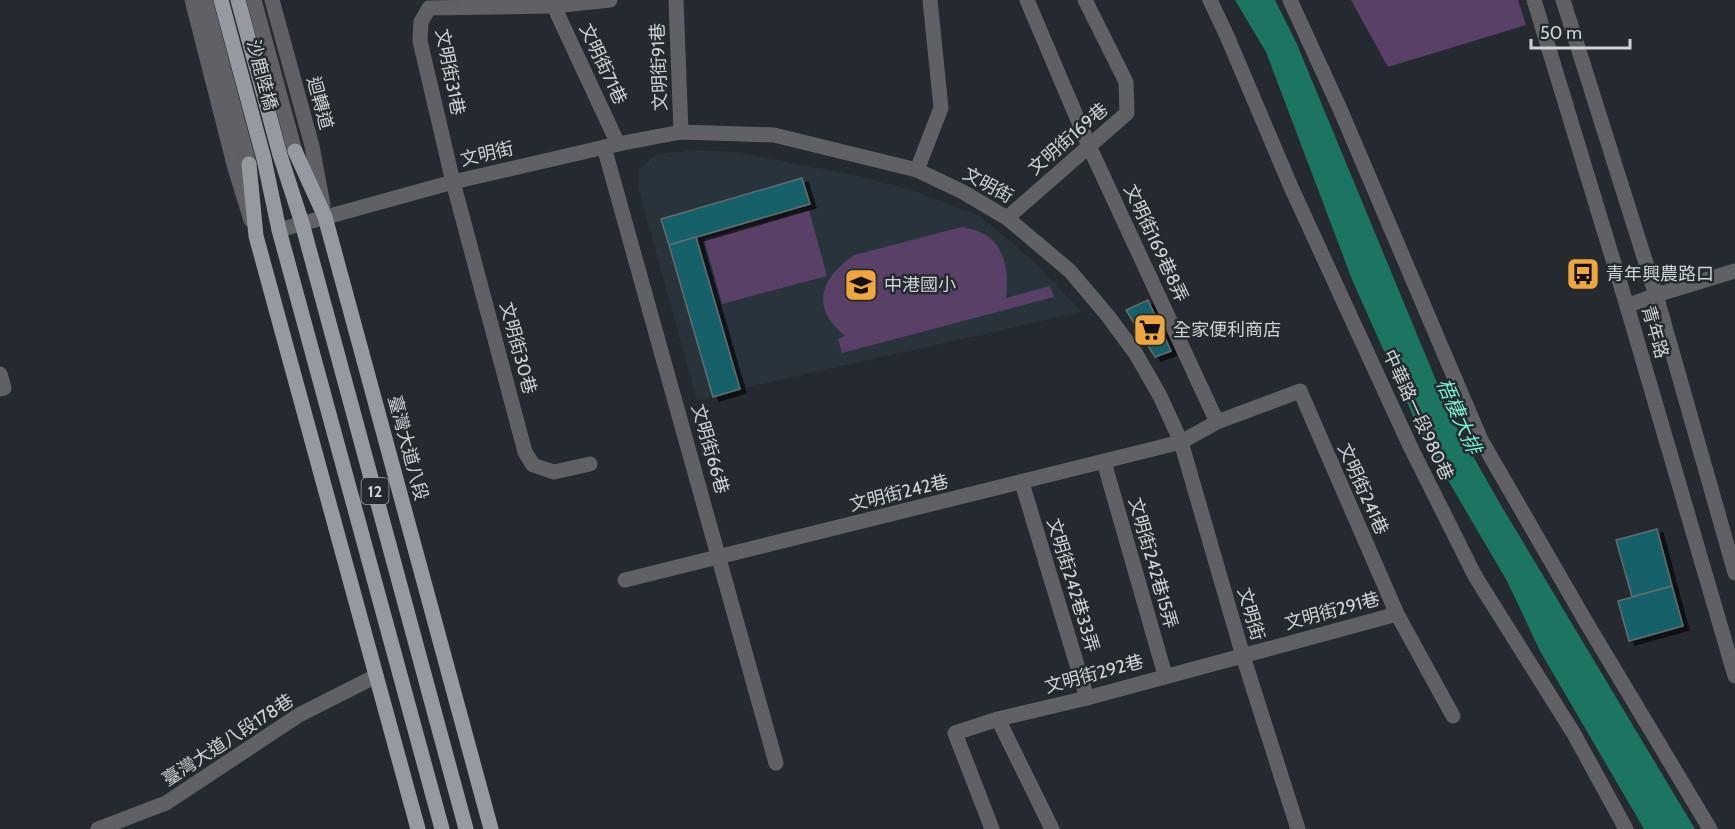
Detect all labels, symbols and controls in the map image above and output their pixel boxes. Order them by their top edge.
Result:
scale bar [1531,12,1630,50]
street label: 文明街71巷 [575,20,631,108]
text: 50 m [1540,22,1582,44]
street label: 文明街91巷 [646,23,672,111]
street label: 文明街31巷 [431,27,469,117]
street label: 沙鹿陸橋 [242,37,282,113]
street label: 迴轉道 [302,74,338,132]
street label: 文明街169巷 [1024,98,1112,180]
street label: 文明街 [458,137,516,171]
street label: 文明街 [959,162,1017,208]
street label: 文明街169巷8弄 [1119,181,1193,305]
bus stop icon: 青年興農路口 [1565,256,1601,292]
place label: 青年興農路口 [1606,263,1714,285]
school or university icon: 中港國小 [843,267,879,303]
place label: 中港國小 [884,274,956,296]
street label: 文明街30巷 [495,300,541,396]
street label: 青年路 [1637,303,1673,361]
supermarket icon: 全家便利商店 [1132,312,1168,348]
place label: 全家便利商店 [1173,319,1281,341]
street label: 中華路一段980巷 [1378,346,1458,484]
water label: 梧棲大排 [1432,375,1487,460]
street label: 臺灣大道八段 [383,393,433,503]
street label: 文明街66巷 [687,402,733,496]
street label: 文明街241巷 [1333,440,1393,538]
street label: 文明街242巷 [847,470,951,516]
road number: 12 [362,478,388,504]
street label: 文明街242巷15弄 [1124,495,1182,631]
street label: 文明街242巷33弄 [1042,515,1104,655]
street label: 文明街 [1233,585,1269,643]
street label: 文明街291巷 [1282,588,1382,634]
street label: 文明街292巷 [1042,650,1146,698]
street label: 臺灣大道八段178巷 [158,689,298,791]

